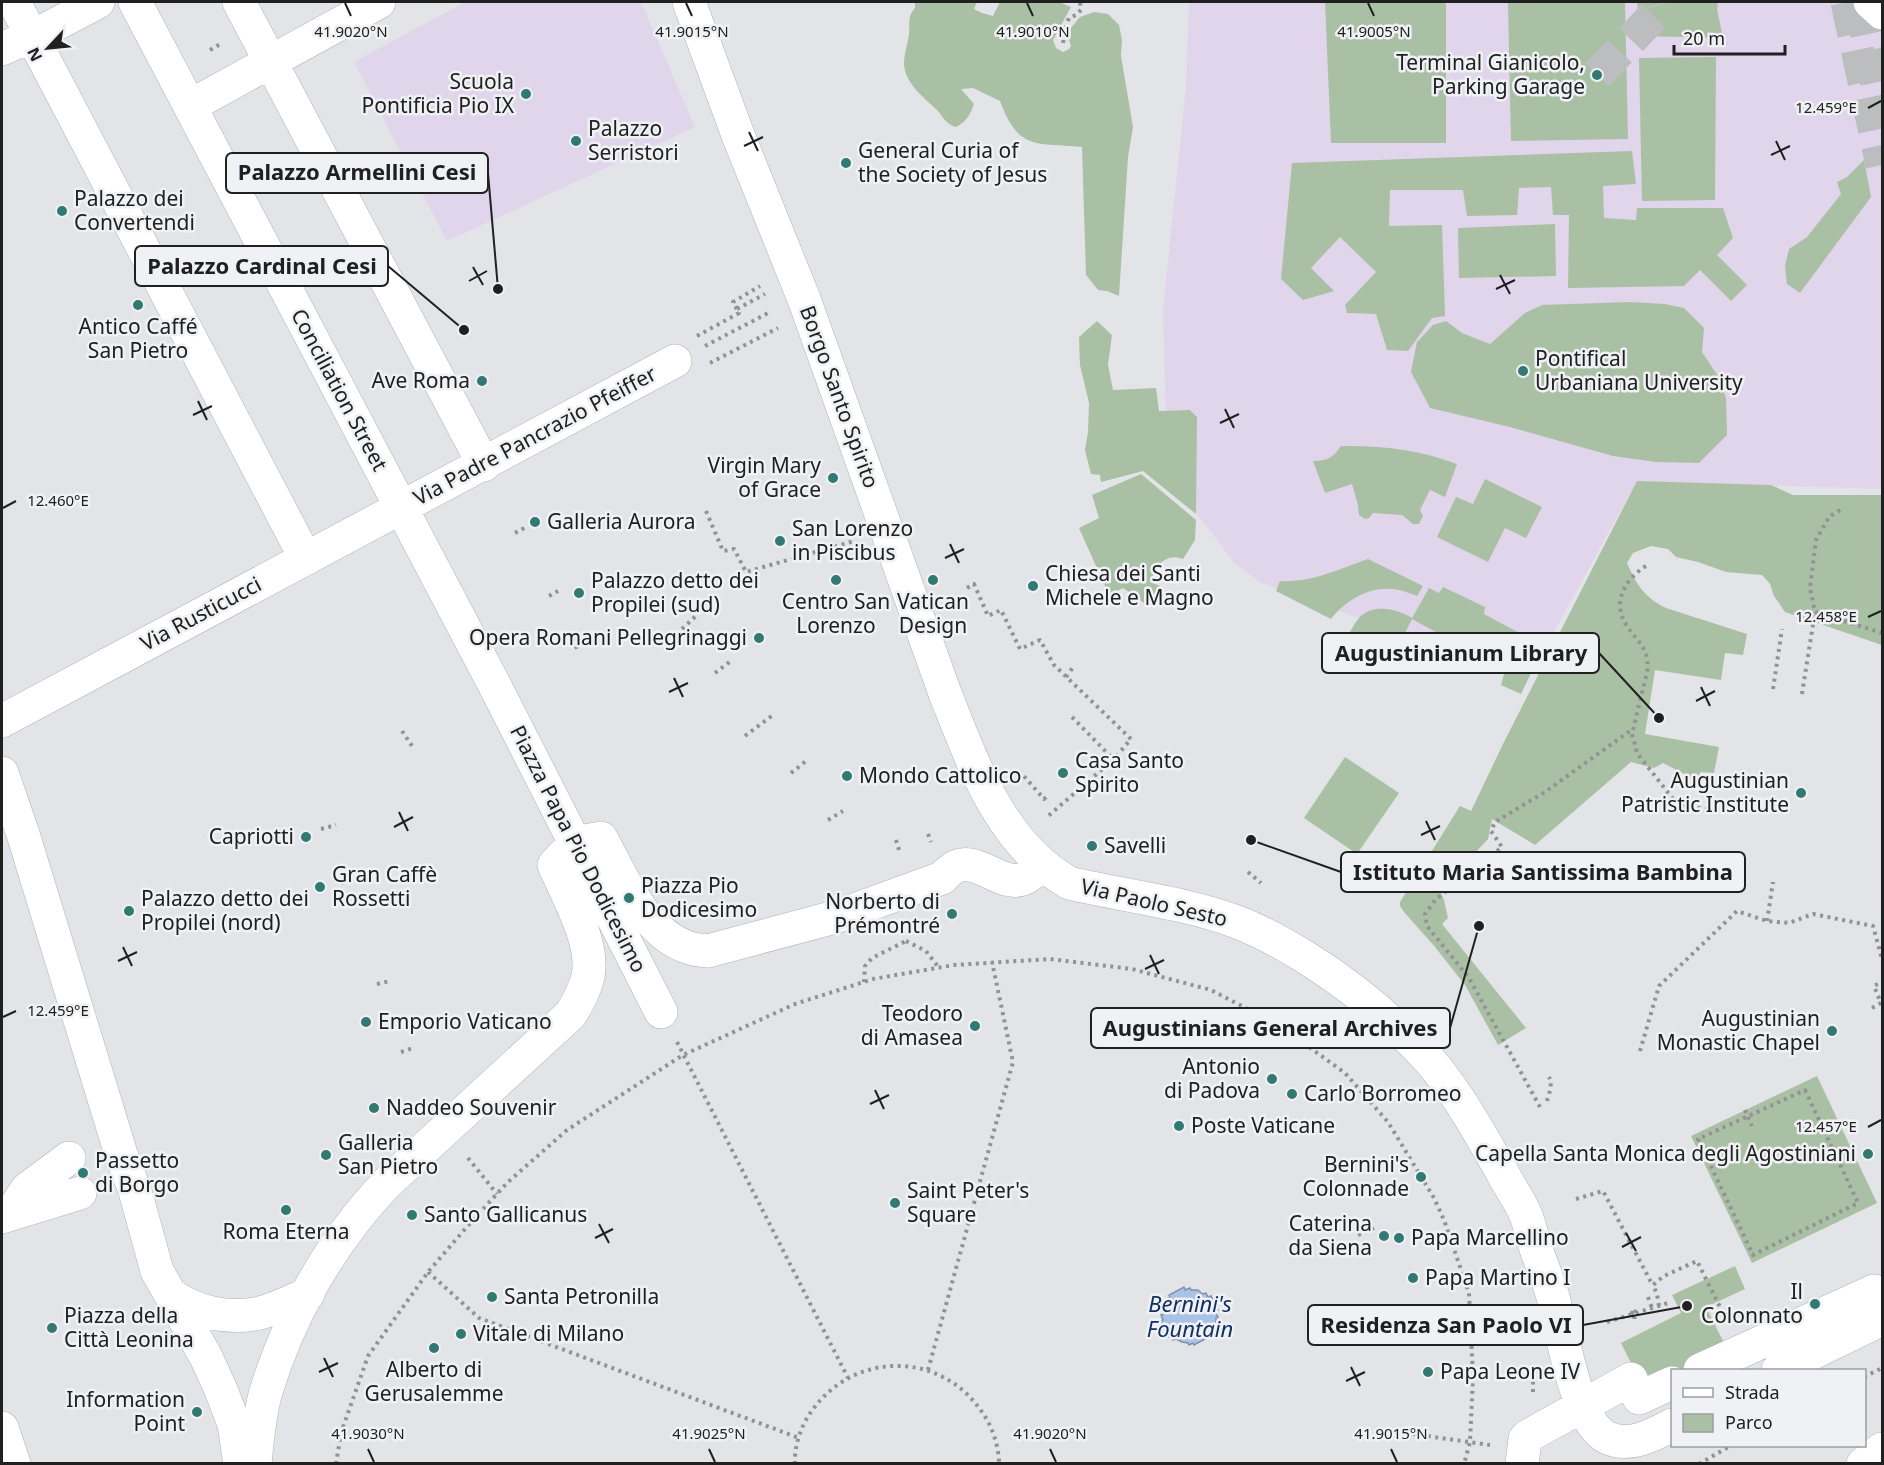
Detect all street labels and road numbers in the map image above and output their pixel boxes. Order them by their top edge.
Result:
street label: Borgo Santo Spirito [794,302,886,492]
street label: Conciliation Street [285,304,395,476]
street label: Via Padre Pancrazio Pfeiffer [408,359,661,511]
street label: Via Rusticucci [135,570,266,657]
street label: Piazza Papa Pio Dodicesimo [504,720,654,977]
street label: Via Paolo Sesto [1078,872,1230,933]

